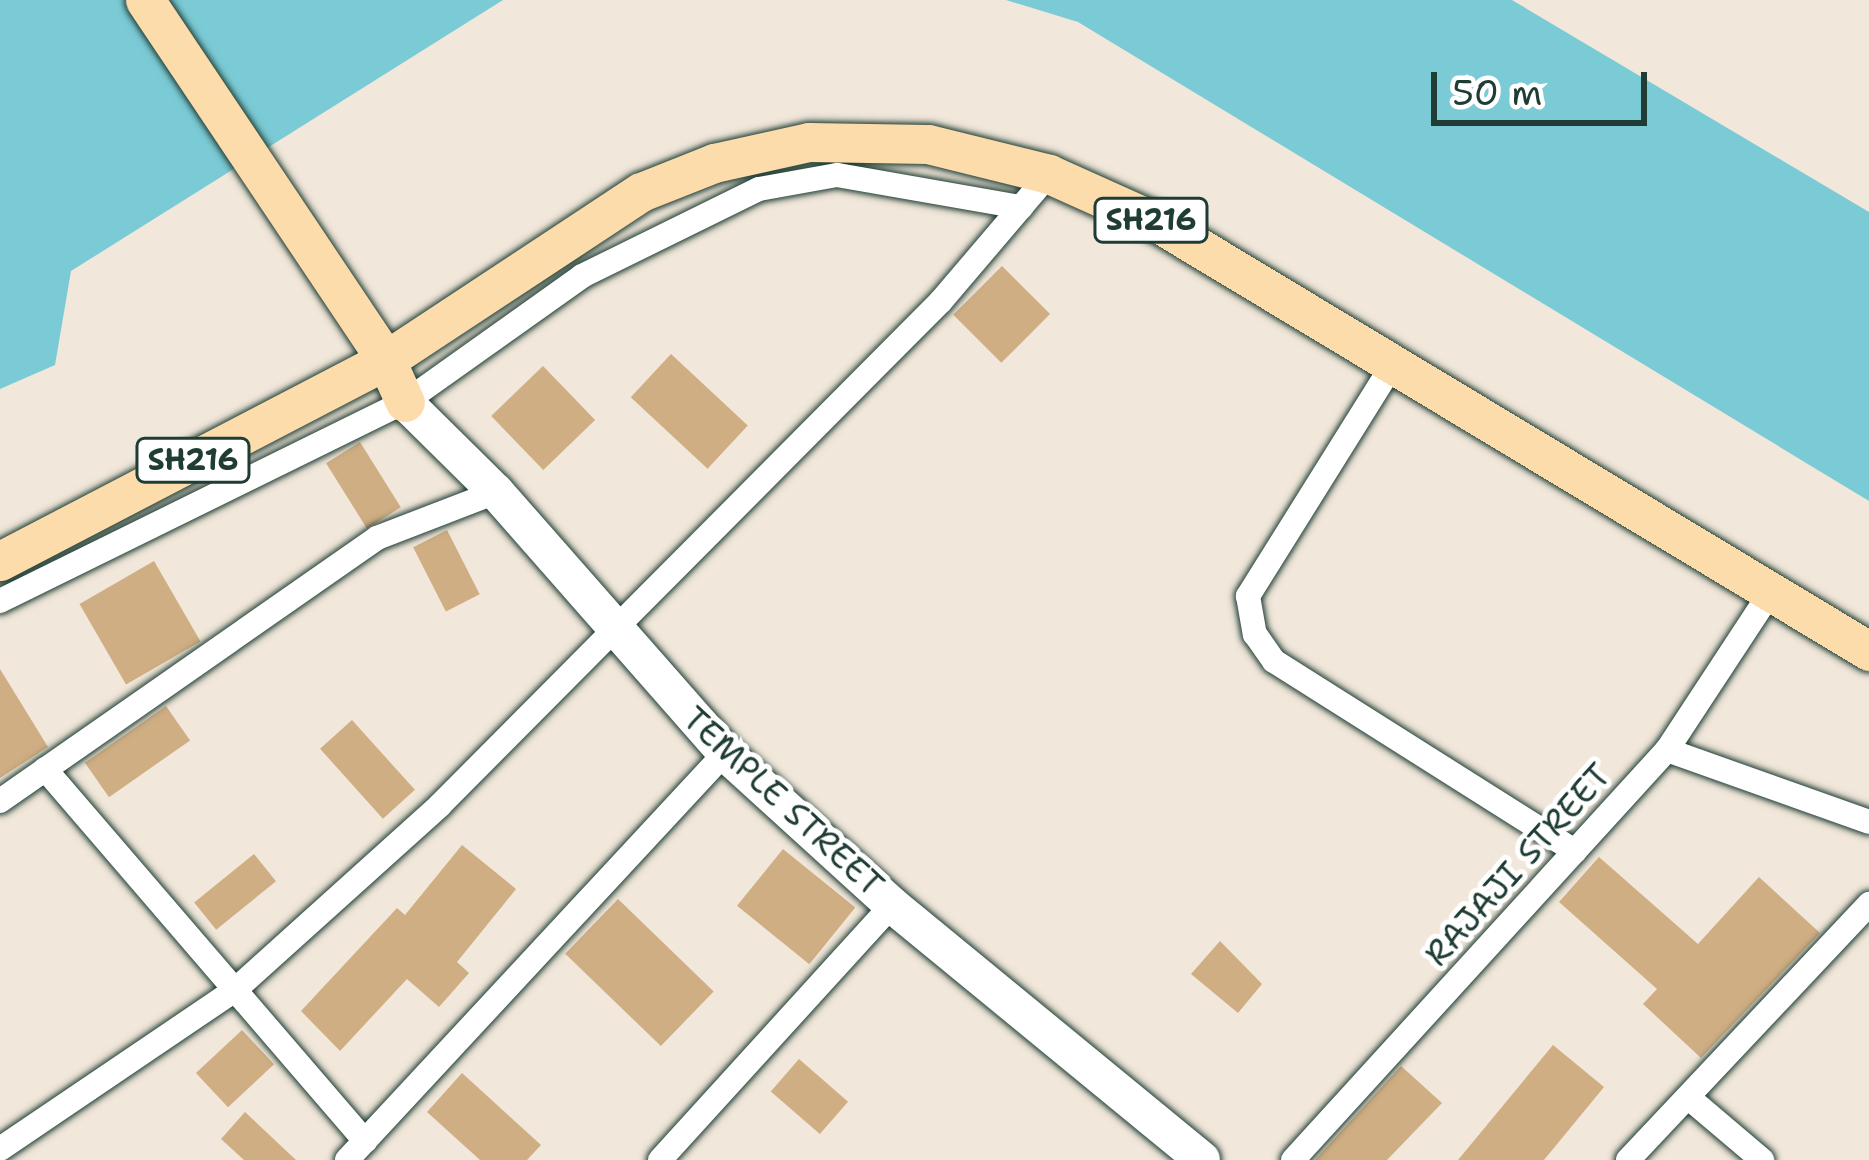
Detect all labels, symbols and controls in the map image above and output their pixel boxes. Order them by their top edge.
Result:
scale bar [1437,48,1653,122]
text: 50 m [1452,68,1542,117]
road number: SH216 [1091,196,1211,244]
road number: SH216 [133,436,253,484]
street label: TEMPLE STREET [675,699,891,905]
street label: RAJAJI STREET [1417,756,1619,974]

